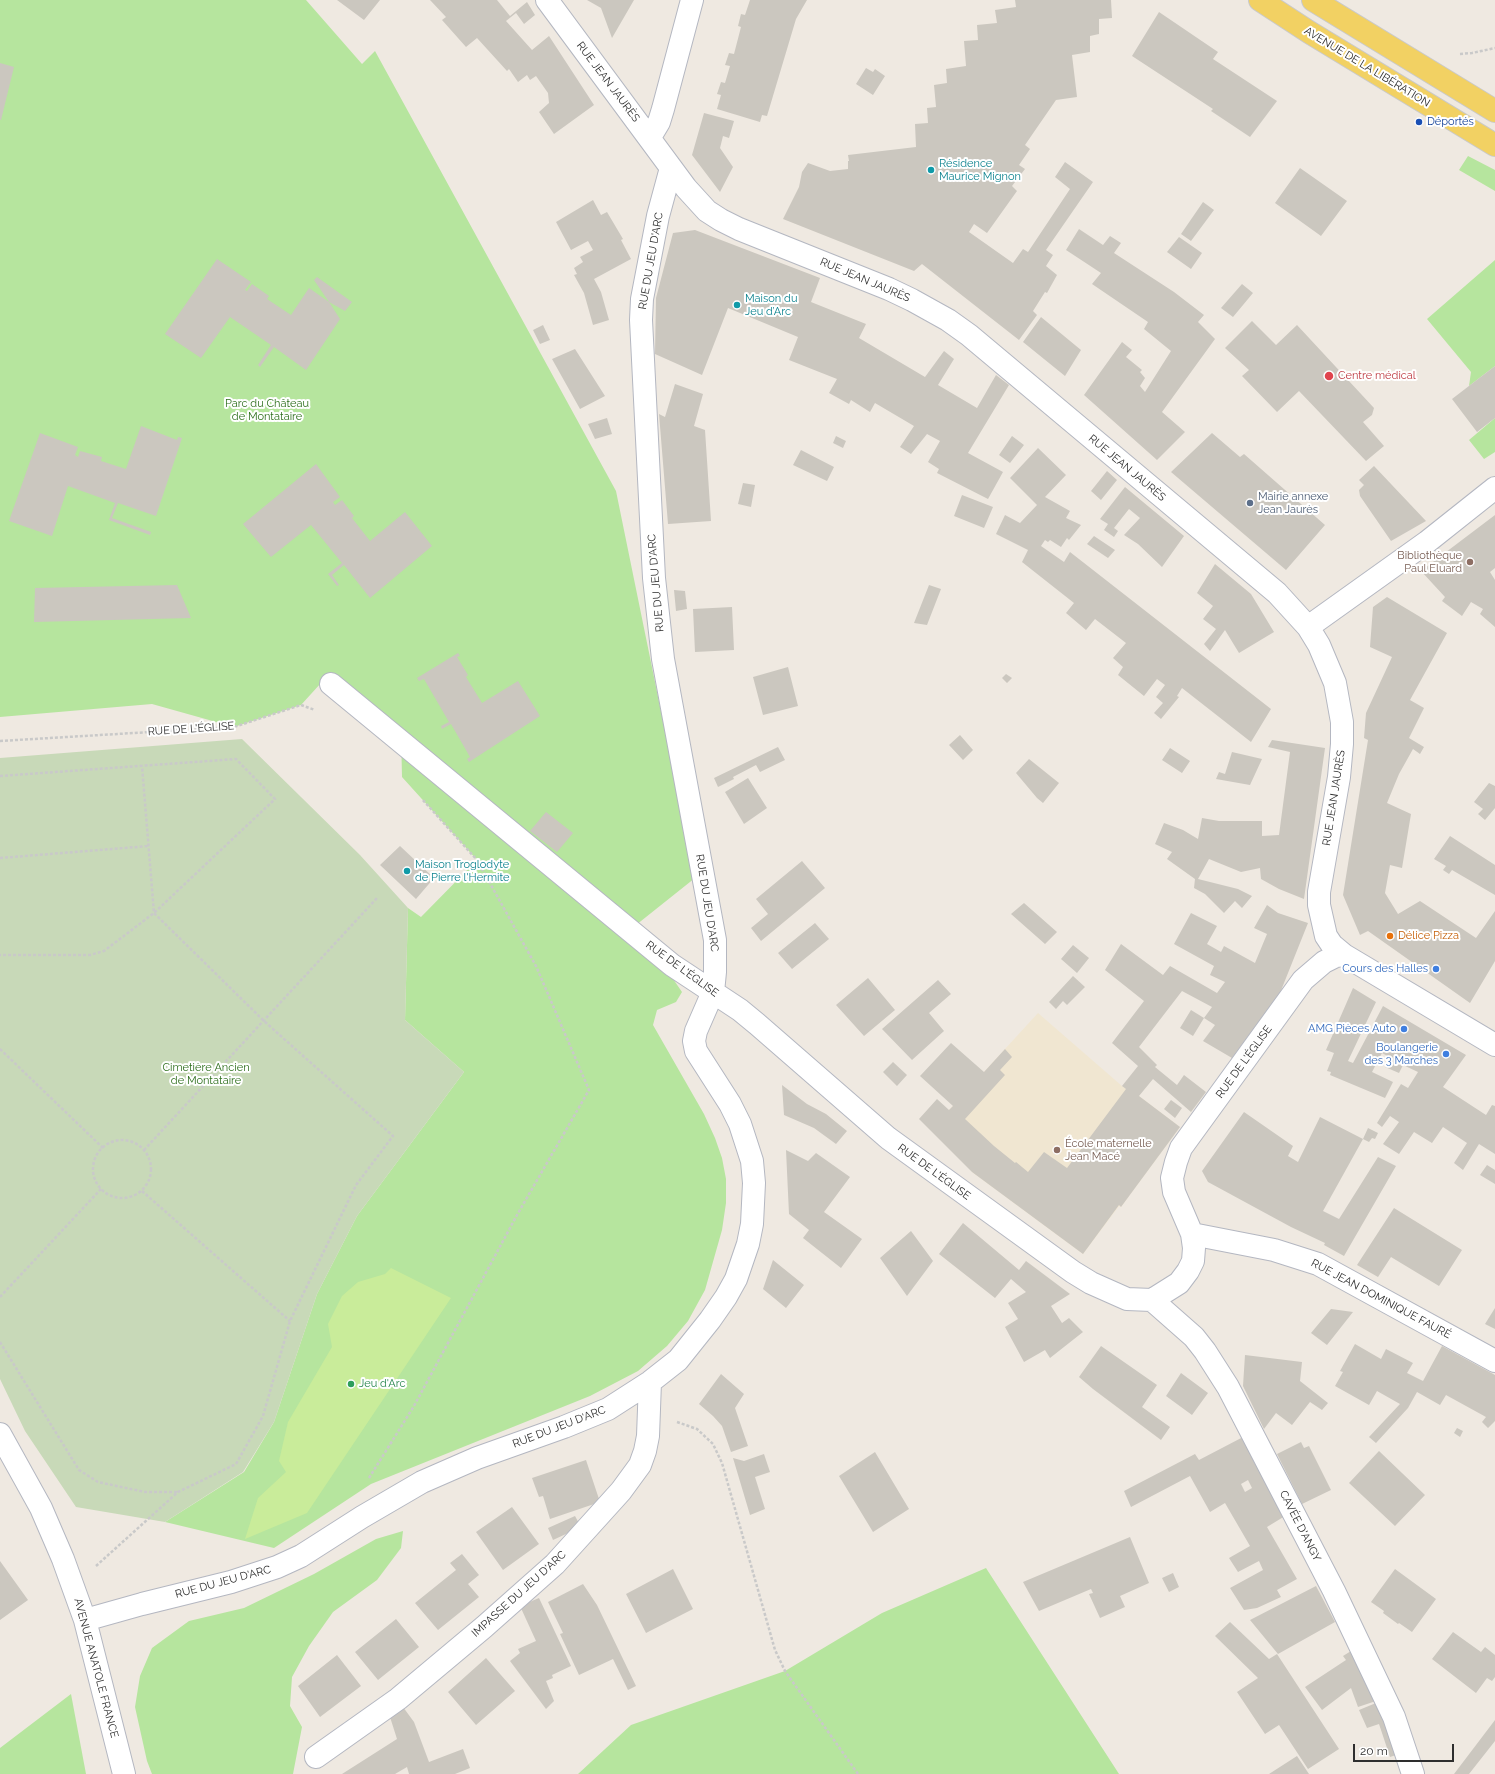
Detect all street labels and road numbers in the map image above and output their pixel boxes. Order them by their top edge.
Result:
street label: AVENUE DE LA LIBÉRATION [1302,24,1432,110]
street label: RUE JEAN JAURÈS [574,39,642,125]
street label: RUE DU JEU D'ARC [636,211,666,311]
street label: RUE JEAN JAURÈS [818,255,912,305]
street label: RUE JEAN JAURÈS [1086,432,1168,504]
street label: RUE DU JEU D'ARC [645,533,667,633]
street label: RUE DE L'ÉGLISE [147,719,235,739]
street label: RUE JEAN JAURÈS [1320,749,1348,847]
street label: RUE DU JEU D'ARC [693,853,721,953]
street label: RUE DE L'ÉGLISE [643,938,721,1000]
street label: RUE DE L'ÉGLISE [1213,1023,1275,1101]
street label: RUE DE L'ÉGLISE [895,1141,973,1203]
street label: RUE JEAN DOMINIQUE FAURÉ [1309,1256,1453,1342]
street label: RUE DU JEU D'ARC [511,1403,607,1451]
street label: CAVÉE D'ANGY [1276,1488,1324,1564]
street label: IMPASSE DU JEU D'ARC [469,1548,569,1640]
street label: RUE DU JEU D'ARC [174,1563,272,1601]
street label: AVENUE ANATOLE FRANCE [71,1597,121,1739]

